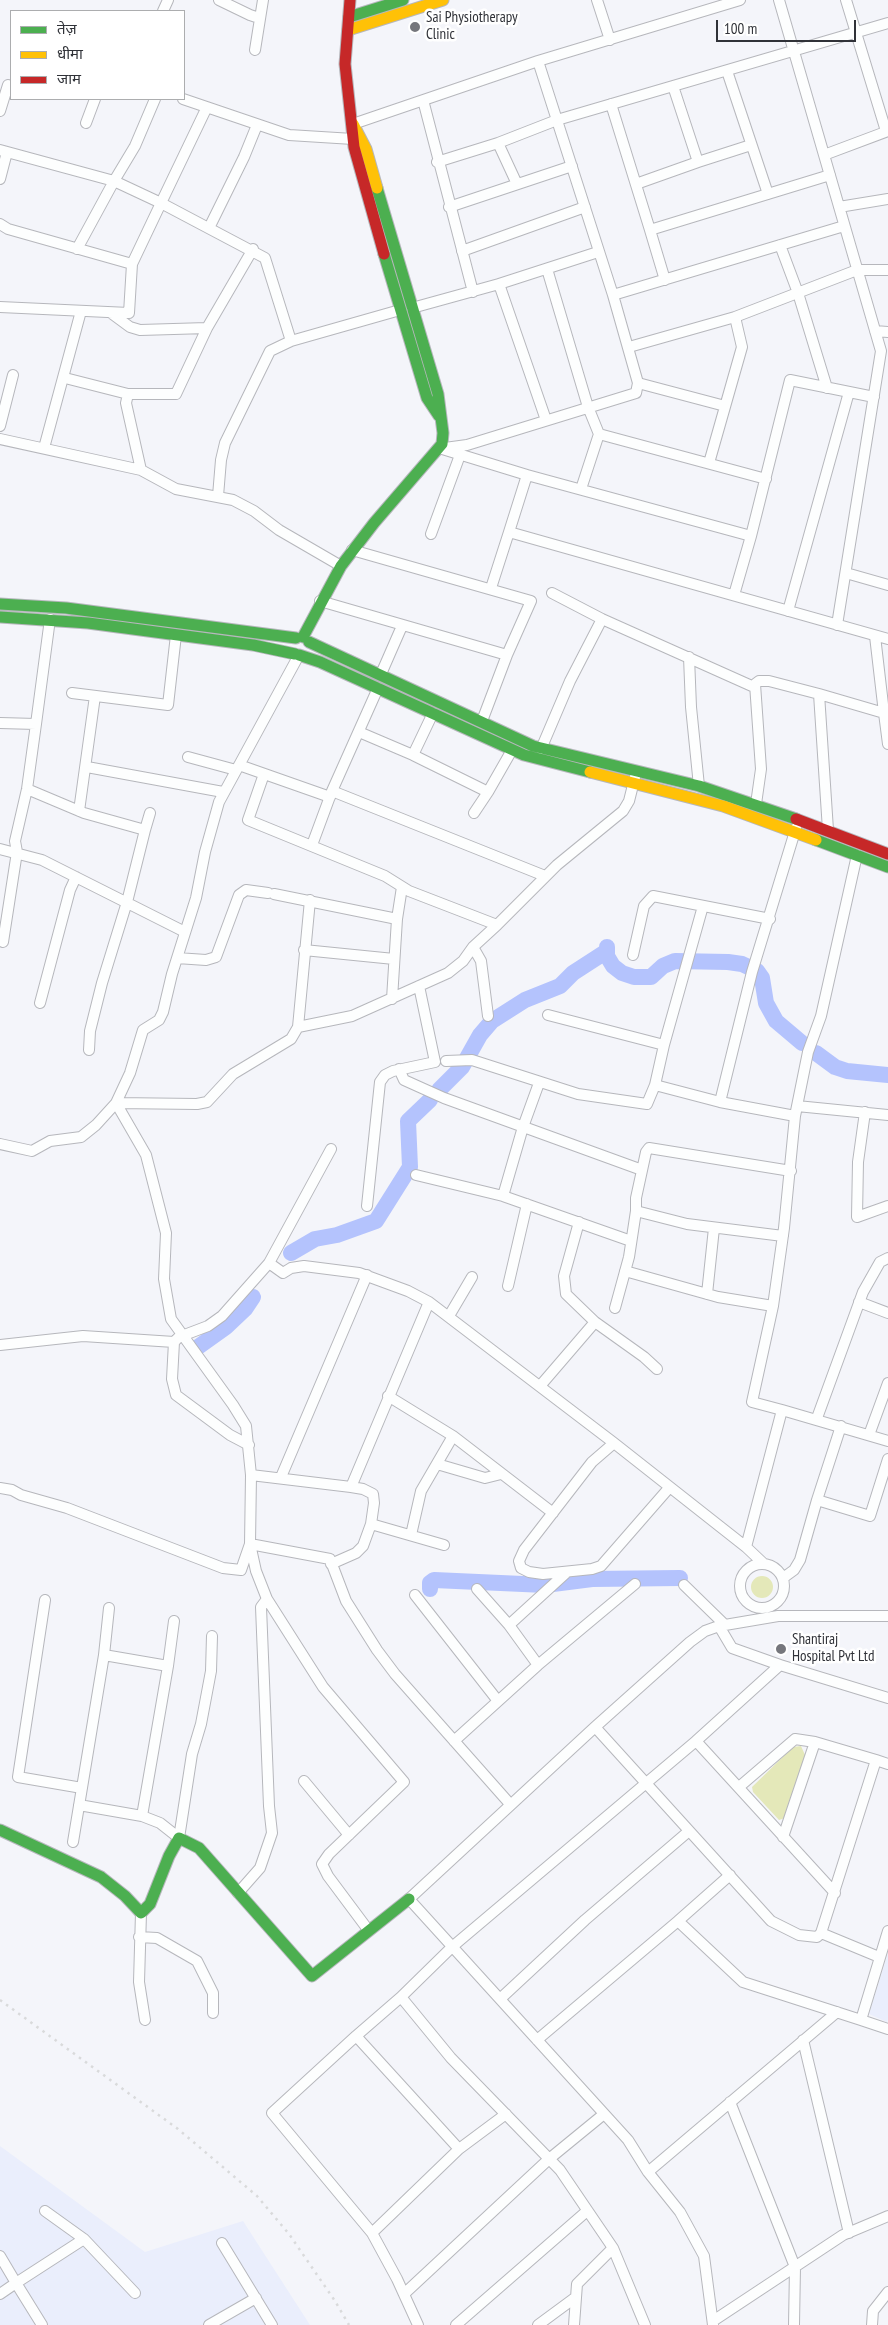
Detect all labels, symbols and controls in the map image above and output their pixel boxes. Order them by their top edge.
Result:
place label: Sai Physiotherapy Clinic [426,9,518,44]
legend [10,10,185,100]
scale bar [718,10,858,42]
text: तेज़ [57,19,77,38]
text: 100 m [724,19,757,38]
marker: Sai Physiotherapy Clinic [408,20,422,34]
text: धीमा [57,44,83,63]
text: जाम [57,69,81,88]
place label: Shantiraj Hospital Pvt Ltd [792,1631,874,1666]
marker: Shantiraj Hospital Pvt Ltd [774,1642,788,1656]

